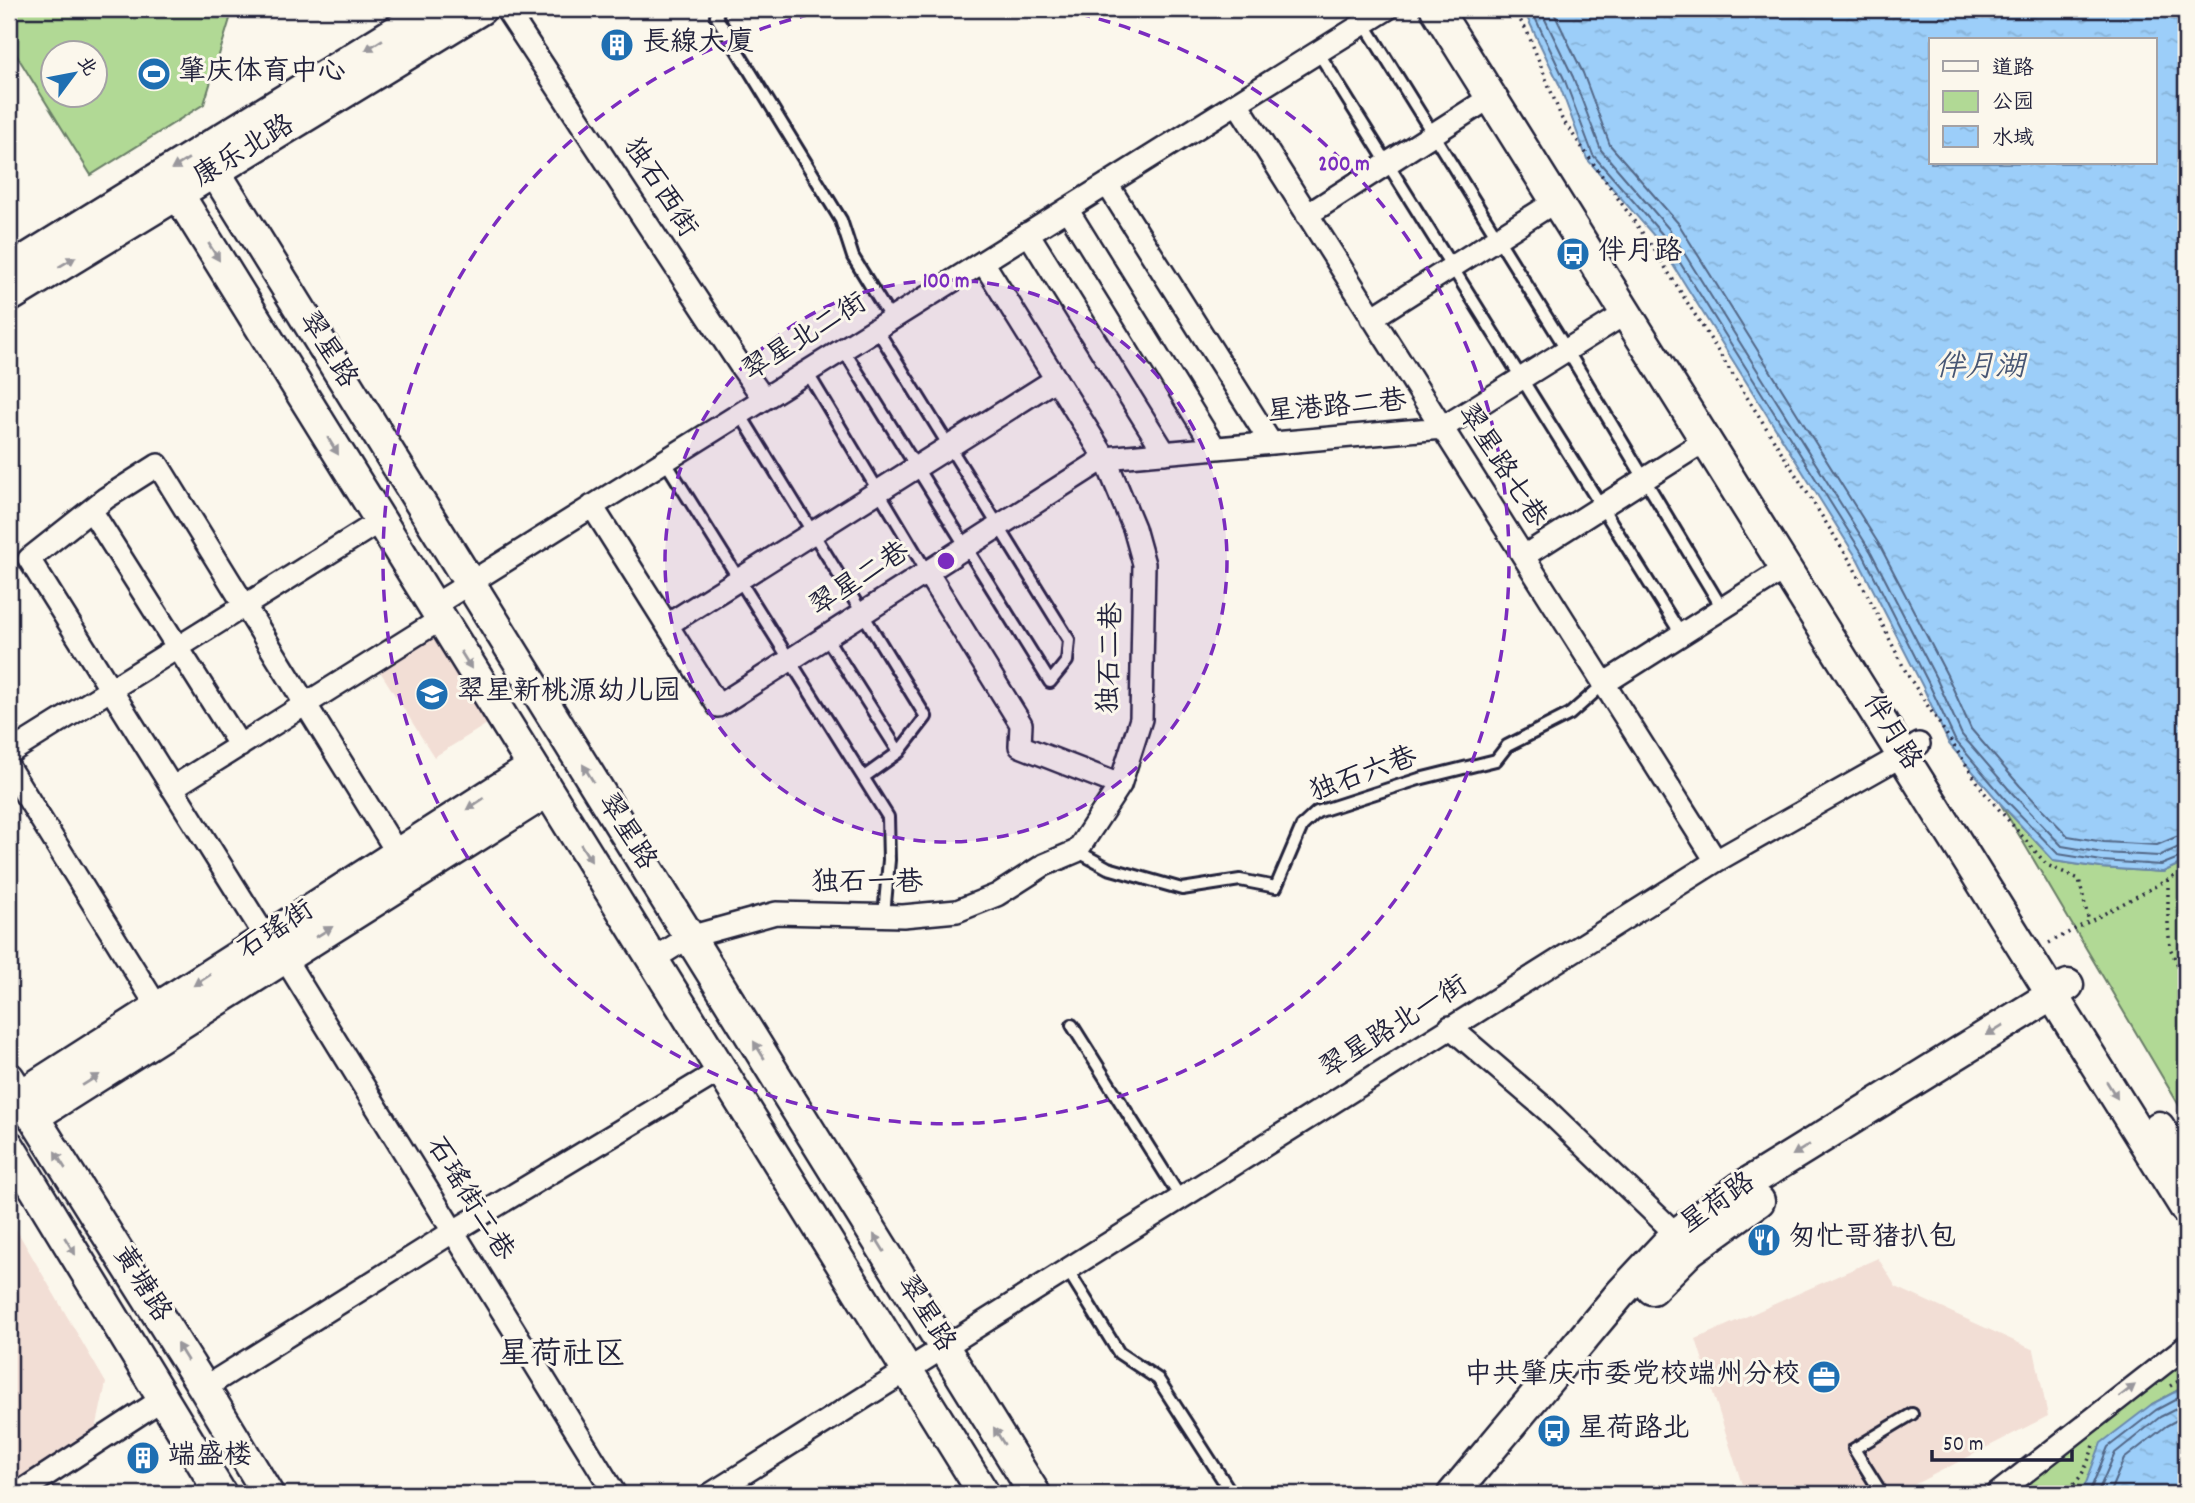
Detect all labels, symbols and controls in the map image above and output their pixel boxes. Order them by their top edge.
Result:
place label: 長線大廈 [642,25,754,65]
building icon: 長線大廈 [598,26,636,64]
north arrow [38,38,108,108]
one-way arrow [364,38,383,51]
legend [1929,38,2156,164]
text: 北 [69,52,102,82]
place label: 肇庆体育中心 [178,54,346,94]
sports icon: 肇庆体育中心 [135,55,173,93]
text: 道路 [1992,55,2034,85]
text: 公园 [1992,89,2034,119]
street label: 康乐北路 [187,107,303,199]
text: 水域 [1992,125,2034,155]
street label: 独石西街 [611,131,705,247]
text: 200 m [1318,151,1370,181]
one-way arrow [170,157,190,170]
place label: 伴月路 [1598,234,1682,274]
bus stop icon: 伴月路 [1554,235,1592,273]
one-way arrow [207,243,220,262]
one-way arrow [58,255,77,268]
text: 100 m [923,268,969,298]
street label: 翠星北二街 [736,285,876,393]
street label: 翠星路 [287,305,365,397]
water label: 伴月湖 [1935,348,2028,391]
street label: 星港路二巷 [1266,383,1409,435]
street label: 翠星路七巷 [1445,397,1555,537]
one-way arrow [327,436,340,455]
street label: 翠星二巷 [803,533,920,628]
centre of rings [934,549,958,573]
street label: 独石二巷 [1091,600,1135,715]
one-way arrow [460,650,473,669]
place label: 翠星新桃源幼儿园 [457,674,681,714]
school or university icon: 翠星新桃源幼儿园 [413,675,451,713]
street label: 伴月路 [1851,687,1929,779]
street label: 独石六巷 [1305,739,1424,815]
one-way arrow [581,763,594,783]
street label: 翠星路 [586,787,664,879]
one-way arrow [466,797,485,810]
one-way arrow [580,844,593,863]
street label: 独石一巷 [811,865,924,905]
street label: 石瑶街 [231,892,323,972]
one-way arrow [315,926,334,939]
street label: 翠星路北一街 [1313,968,1477,1090]
one-way arrow [192,973,211,986]
one-way arrow [1985,1023,2004,1036]
one-way arrow [753,1040,766,1059]
one-way arrow [81,1074,100,1087]
one-way arrow [2106,1081,2119,1100]
street label: 石瑶街二巷 [414,1130,523,1271]
one-way arrow [1792,1143,1811,1156]
one-way arrow [54,1150,67,1169]
street label: 星荷路 [1673,1165,1765,1245]
place label: 匆忙哥猪扒包 [1788,1220,1956,1260]
restaurant icon: 匆忙哥猪扒包 [1745,1221,1783,1259]
one-way arrow [873,1233,886,1253]
one-way arrow [64,1236,77,1255]
street label: 黄塘路 [101,1239,179,1331]
street label: 翠星路 [885,1269,963,1361]
district label: 星荷社区 [498,1334,626,1380]
one-way arrow [175,1342,188,1361]
place label: 中共肇庆市委党校端州分校 [1464,1357,1800,1397]
office icon: 中共肇庆市委党校端州分校 [1805,1358,1843,1396]
one-way arrow [2118,1385,2136,1399]
place label: 星荷路北 [1578,1411,1690,1451]
bus stop icon: 星荷路北 [1535,1412,1573,1450]
scale bar [1932,1419,2072,1463]
one-way arrow [993,1427,1006,1446]
text: 50 m [1943,1431,1983,1461]
place label: 端盛楼 [168,1438,252,1478]
building icon: 端盛楼 [124,1439,162,1477]

